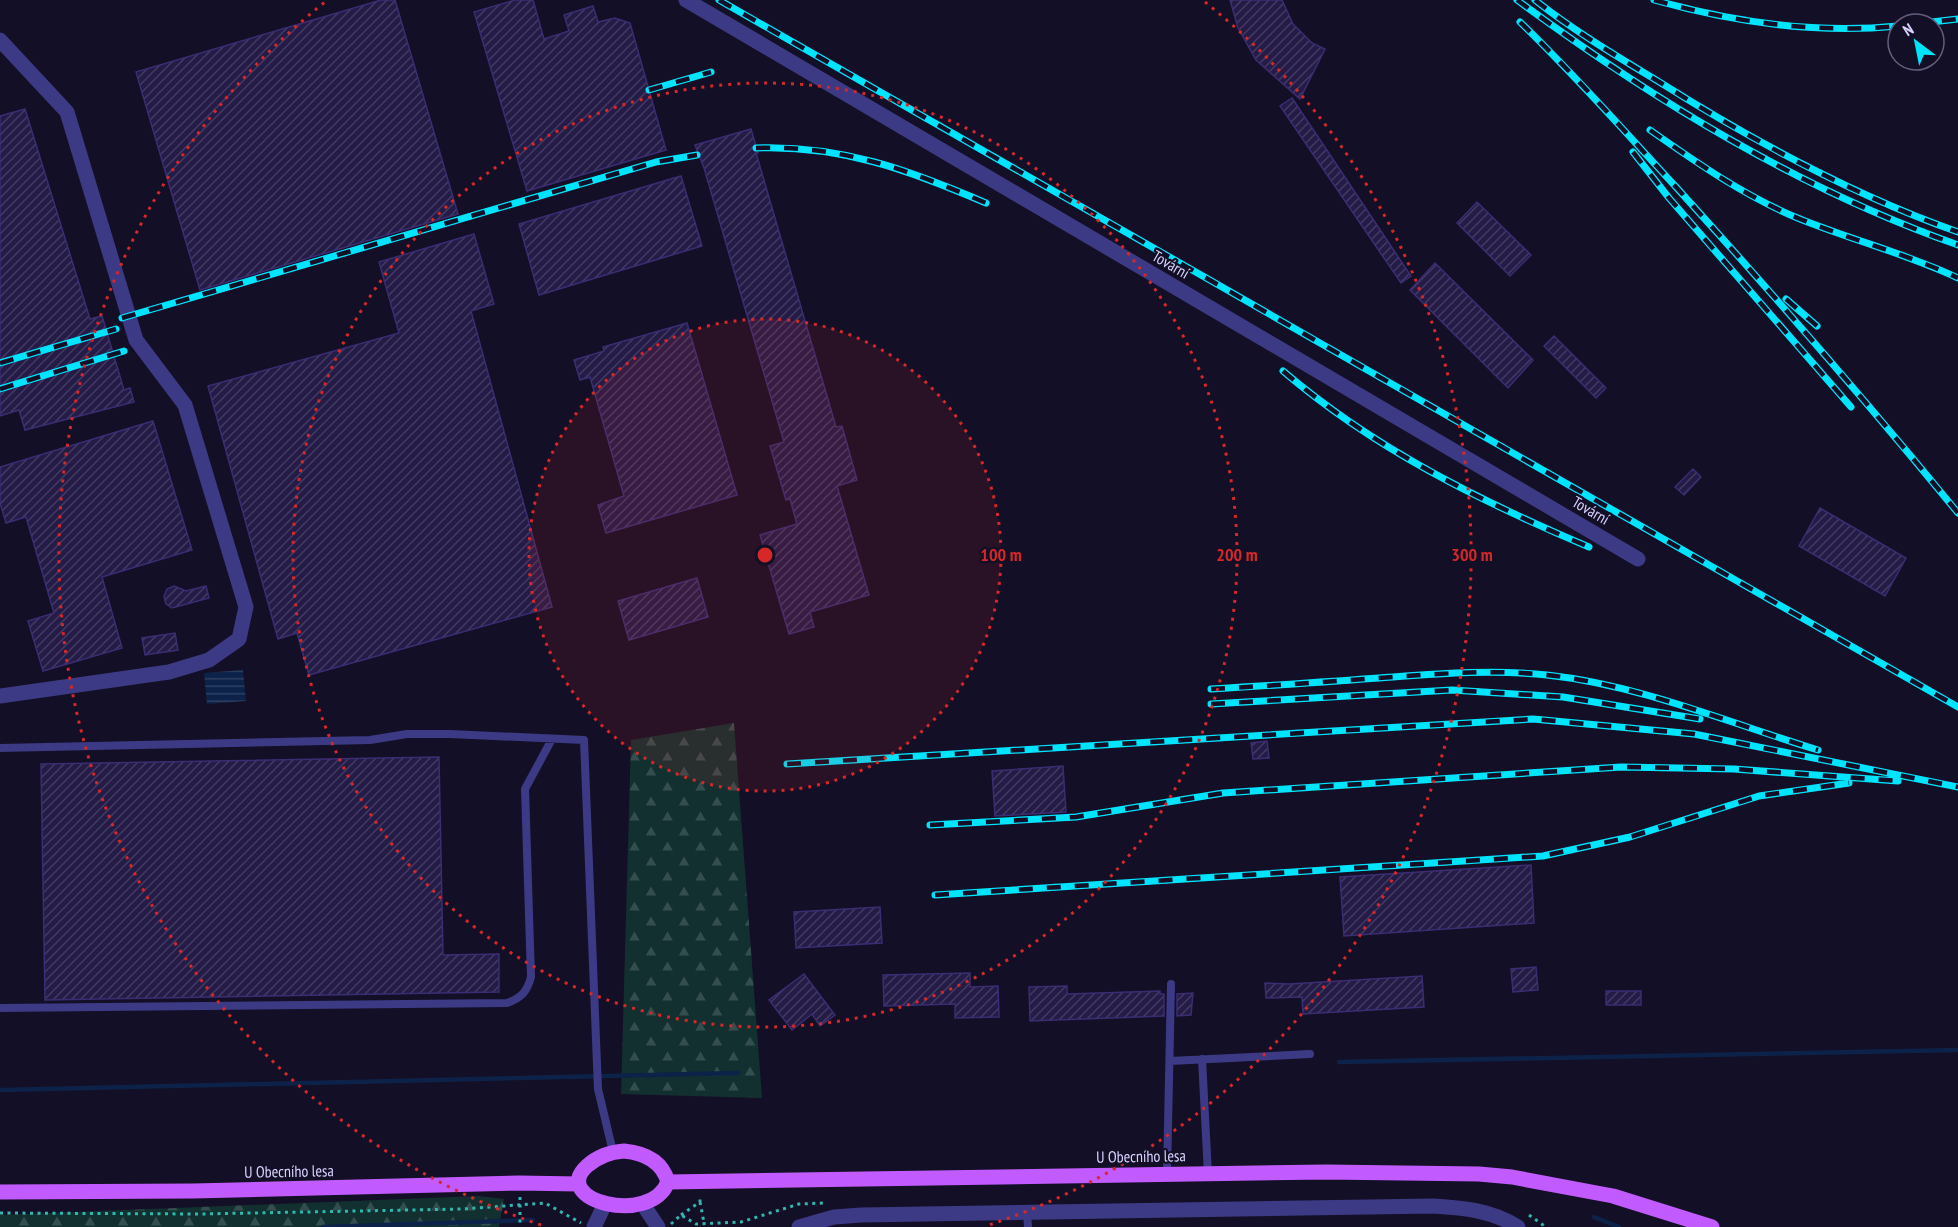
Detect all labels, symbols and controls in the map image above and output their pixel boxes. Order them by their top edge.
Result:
north arrow [1886,12,1946,72]
text: N [1899,19,1917,40]
street label: Tovární [1149,245,1194,283]
street label: Tovární [1569,491,1614,529]
text: 100 m [980,543,1022,566]
text: 200 m [1216,543,1258,566]
text: 300 m [1451,543,1493,566]
centre of rings [755,545,775,565]
street label: U Obecního lesa [1096,1145,1186,1167]
street label: U Obecního lesa [244,1160,334,1182]

